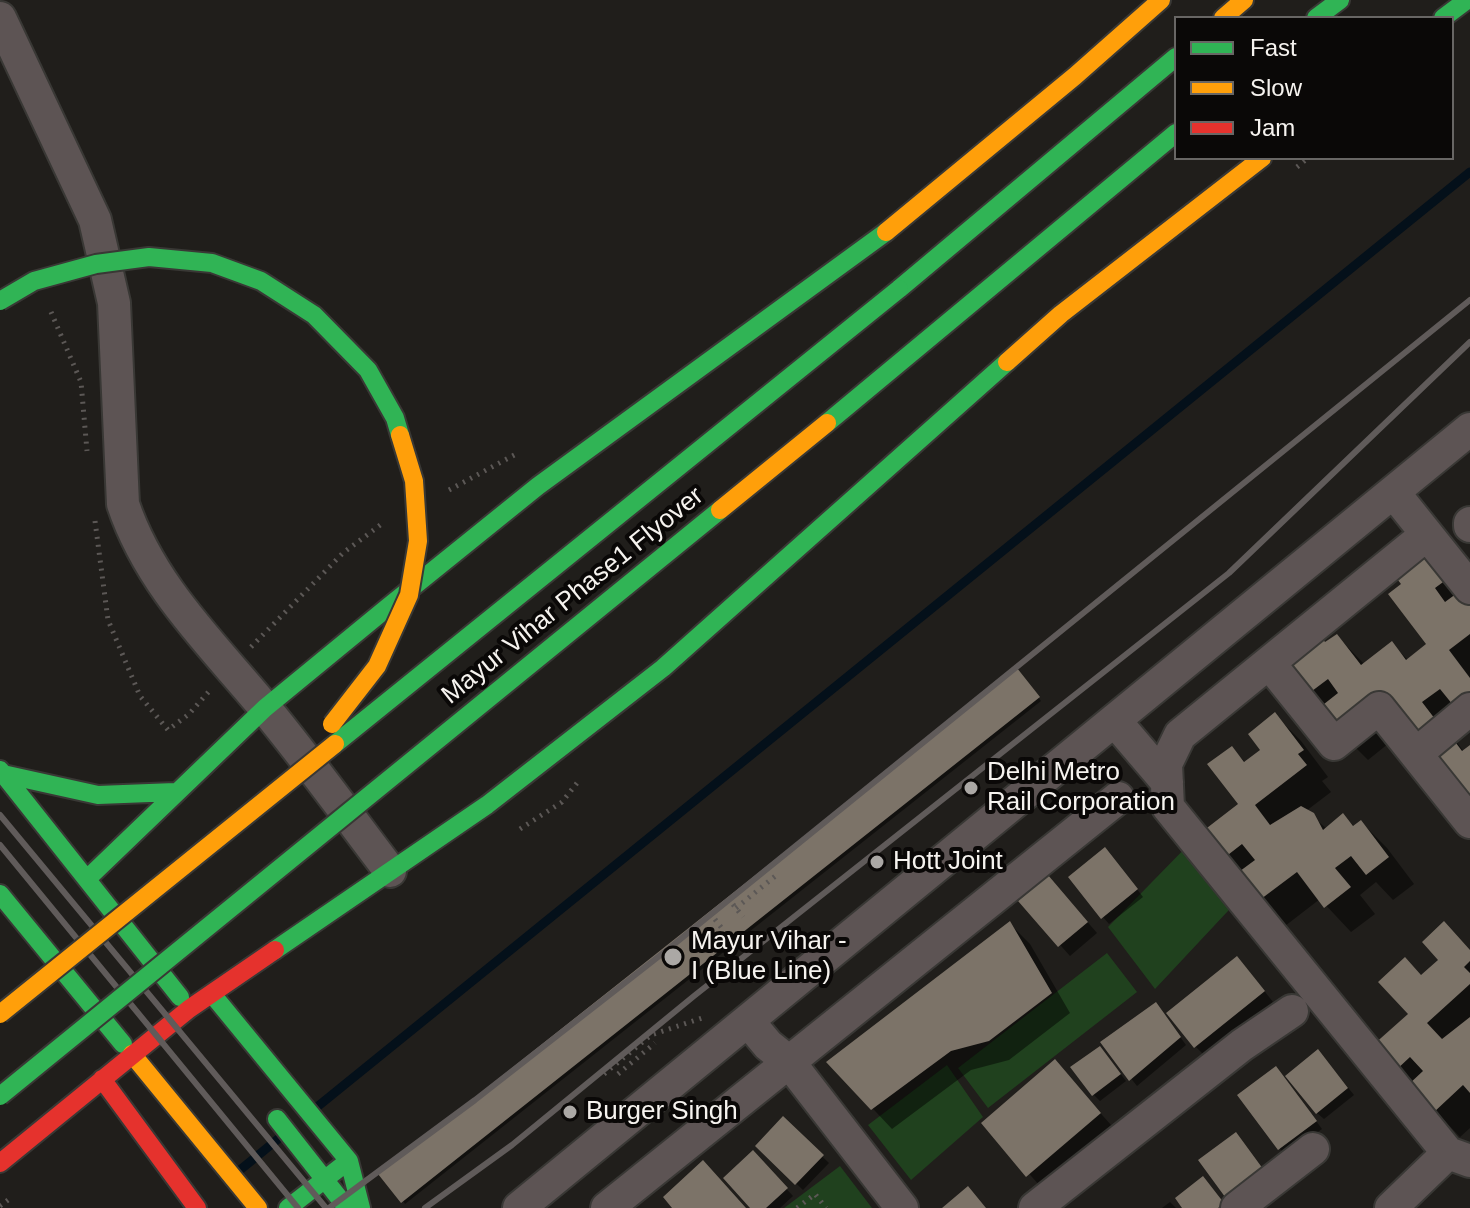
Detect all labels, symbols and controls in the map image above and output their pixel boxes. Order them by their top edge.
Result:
legend [1174,16,1454,160]
text: Fast [1250,34,1297,61]
text: Slow [1250,74,1302,101]
text: Jam [1250,114,1295,141]
street label: Mayur Vihar Phase1 Flyover [436,481,710,711]
place label: Delhi Metro Rail Corporation [987,757,1175,818]
marker: Delhi Metro Rail Corporation [962,779,980,797]
place label: Hott Joint [893,846,1003,878]
marker: Hott Joint [868,853,886,871]
place label: Mayur Vihar - I (Blue Line) [691,926,847,988]
marker: Mayur Vihar - I (Blue Line) [662,946,684,968]
place label: Burger Singh [586,1096,738,1128]
marker: Burger Singh [561,1103,579,1121]

